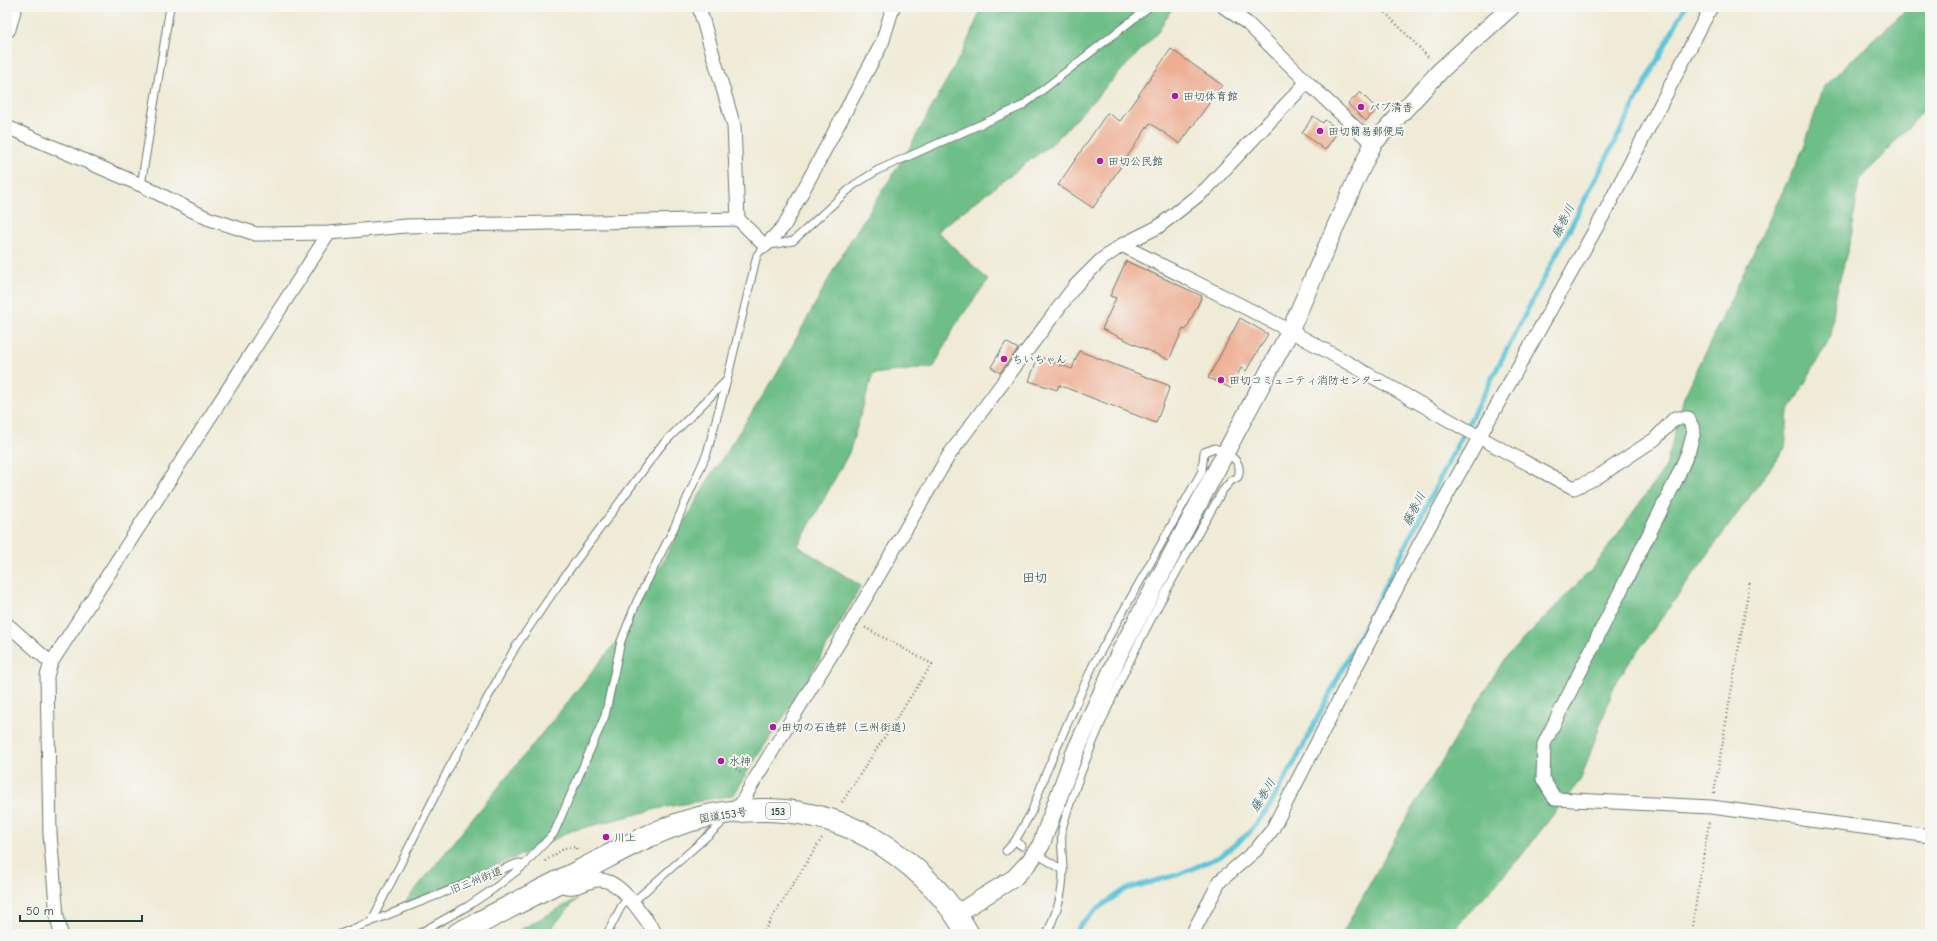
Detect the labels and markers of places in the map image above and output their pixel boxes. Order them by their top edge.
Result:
place label: 田切体育館 [1183,90,1238,103]
marker: 田切体育館 [1170,91,1180,101]
place label: パブ清香 [1369,101,1413,114]
marker: パブ清香 [1356,102,1366,112]
place label: 田切簡易郵便局 [1328,125,1405,138]
marker: 田切簡易郵便局 [1315,126,1325,136]
place label: 田切公民館 [1108,155,1163,168]
marker: 田切公民館 [1095,156,1105,166]
place label: ちいちゃん [1012,353,1067,366]
marker: ちいちゃん [999,354,1009,364]
place label: 田切コミュニティ消防センター [1229,374,1383,387]
marker: 田切コミュニティ消防センター [1216,375,1226,385]
place label: 田切の石造群（三州街道） [781,721,913,734]
marker: 田切の石造群（三州街道） [768,722,778,732]
place label: 水神 [729,755,751,768]
marker: 水神 [716,756,726,766]
place label: 川上 [614,831,636,844]
marker: 川上 [601,832,611,842]

